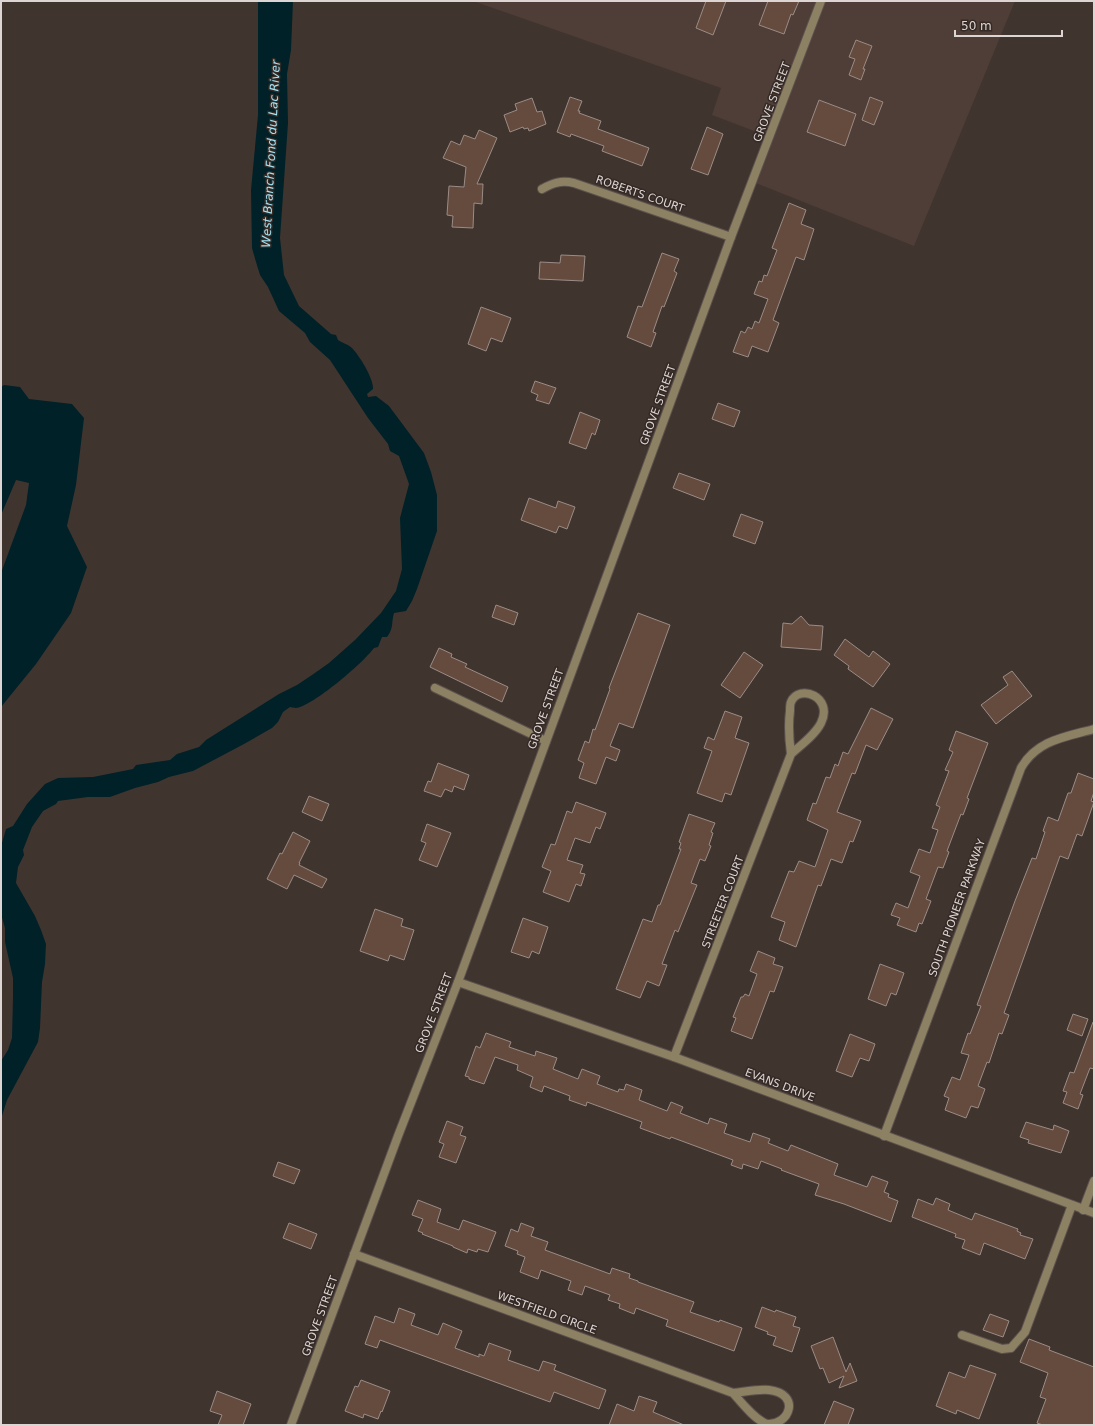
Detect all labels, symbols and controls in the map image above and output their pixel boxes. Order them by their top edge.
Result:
scale bar [955,12,1062,38]
text: 50 m [961,19,992,33]
water label: West Branch Fond du Lac River [259,59,283,248]
street label: GROVE STREET [751,60,793,144]
street label: ROBERTS COURT [594,173,686,215]
street label: GROVE STREET [637,363,679,447]
street label: GROVE STREET [525,667,567,751]
street label: SOUTH PIONEER PARKWAY [926,837,988,979]
street label: STREETER COURT [699,854,747,950]
street label: GROVE STREET [413,971,455,1055]
street label: EVANS DRIVE [743,1066,817,1104]
street label: GROVE STREET [299,1274,341,1358]
street label: WESTFIELD CIRCLE [495,1289,599,1337]

